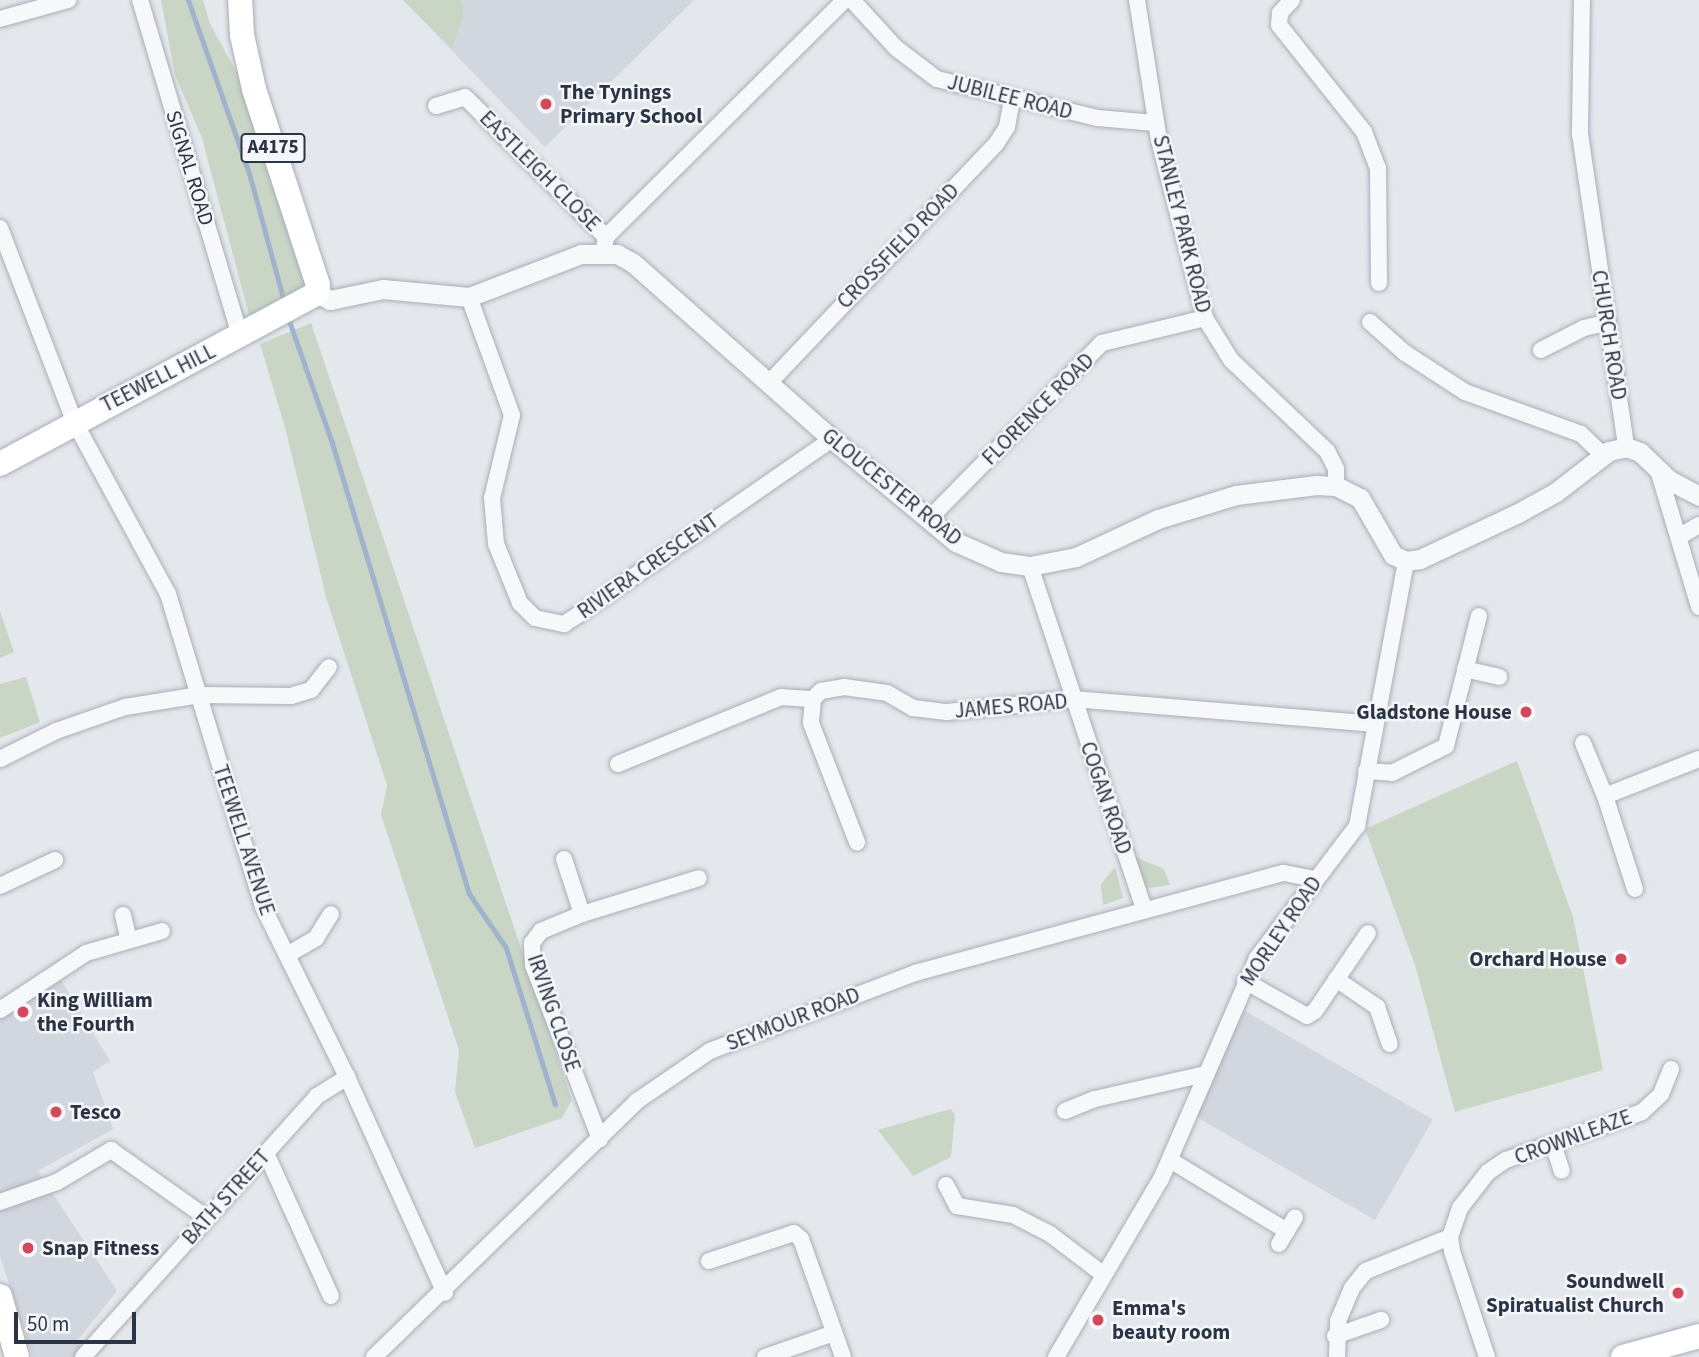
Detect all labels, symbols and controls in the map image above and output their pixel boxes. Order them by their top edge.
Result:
street label: JUBILEE ROAD [945,69,1075,125]
place label: The Tynings Primary School [560,79,702,129]
marker: The Tynings Primary School [538,96,554,112]
street label: EASTLEIGH CLOSE [475,106,605,236]
street label: SIGNAL ROAD [161,107,219,229]
road number: A4175 [240,132,306,164]
street label: STANLEY PARK ROAD [1148,133,1216,315]
street label: CROSSFIELD ROAD [832,178,964,314]
street label: CHURCH ROAD [1586,268,1632,402]
street label: TEEWELL HILL [97,338,219,418]
street label: FLORENCE ROAD [977,348,1099,470]
street label: GLOUCESTER ROAD [817,423,967,551]
street label: RIVIERA CRESCENT [573,508,723,624]
street label: JAMES ROAD [954,689,1068,723]
place label: Gladstone House [1356,699,1512,725]
marker: Gladstone House [1518,704,1534,720]
street label: COGAN ROAD [1075,738,1137,858]
street label: TEEWELL AVENUE [208,762,280,918]
street label: MORLEY ROAD [1235,871,1327,991]
place label: Orchard House [1469,946,1607,972]
street label: IRVING CLOSE [522,951,586,1075]
marker: Orchard House [1613,951,1629,967]
street label: SEYMOUR ROAD [723,982,863,1056]
place label: King William the Fourth [37,987,153,1037]
marker: King William the Fourth [15,1004,31,1020]
place label: Tesco [70,1099,121,1125]
marker: Tesco [48,1104,64,1120]
street label: CROWNLEAZE [1511,1104,1635,1170]
street label: BATH STREET [177,1144,275,1250]
place label: Snap Fitness [42,1235,159,1261]
marker: Snap Fitness [20,1240,36,1256]
place label: Soundwell Spiratualist Church [1486,1268,1664,1318]
marker: Soundwell Spiratualist Church [1670,1285,1686,1301]
place label: Emma's beauty room [1112,1295,1230,1345]
scale bar [18,1298,140,1342]
text: 50 m [27,1309,69,1339]
marker: Emma's beauty room [1090,1312,1106,1328]

